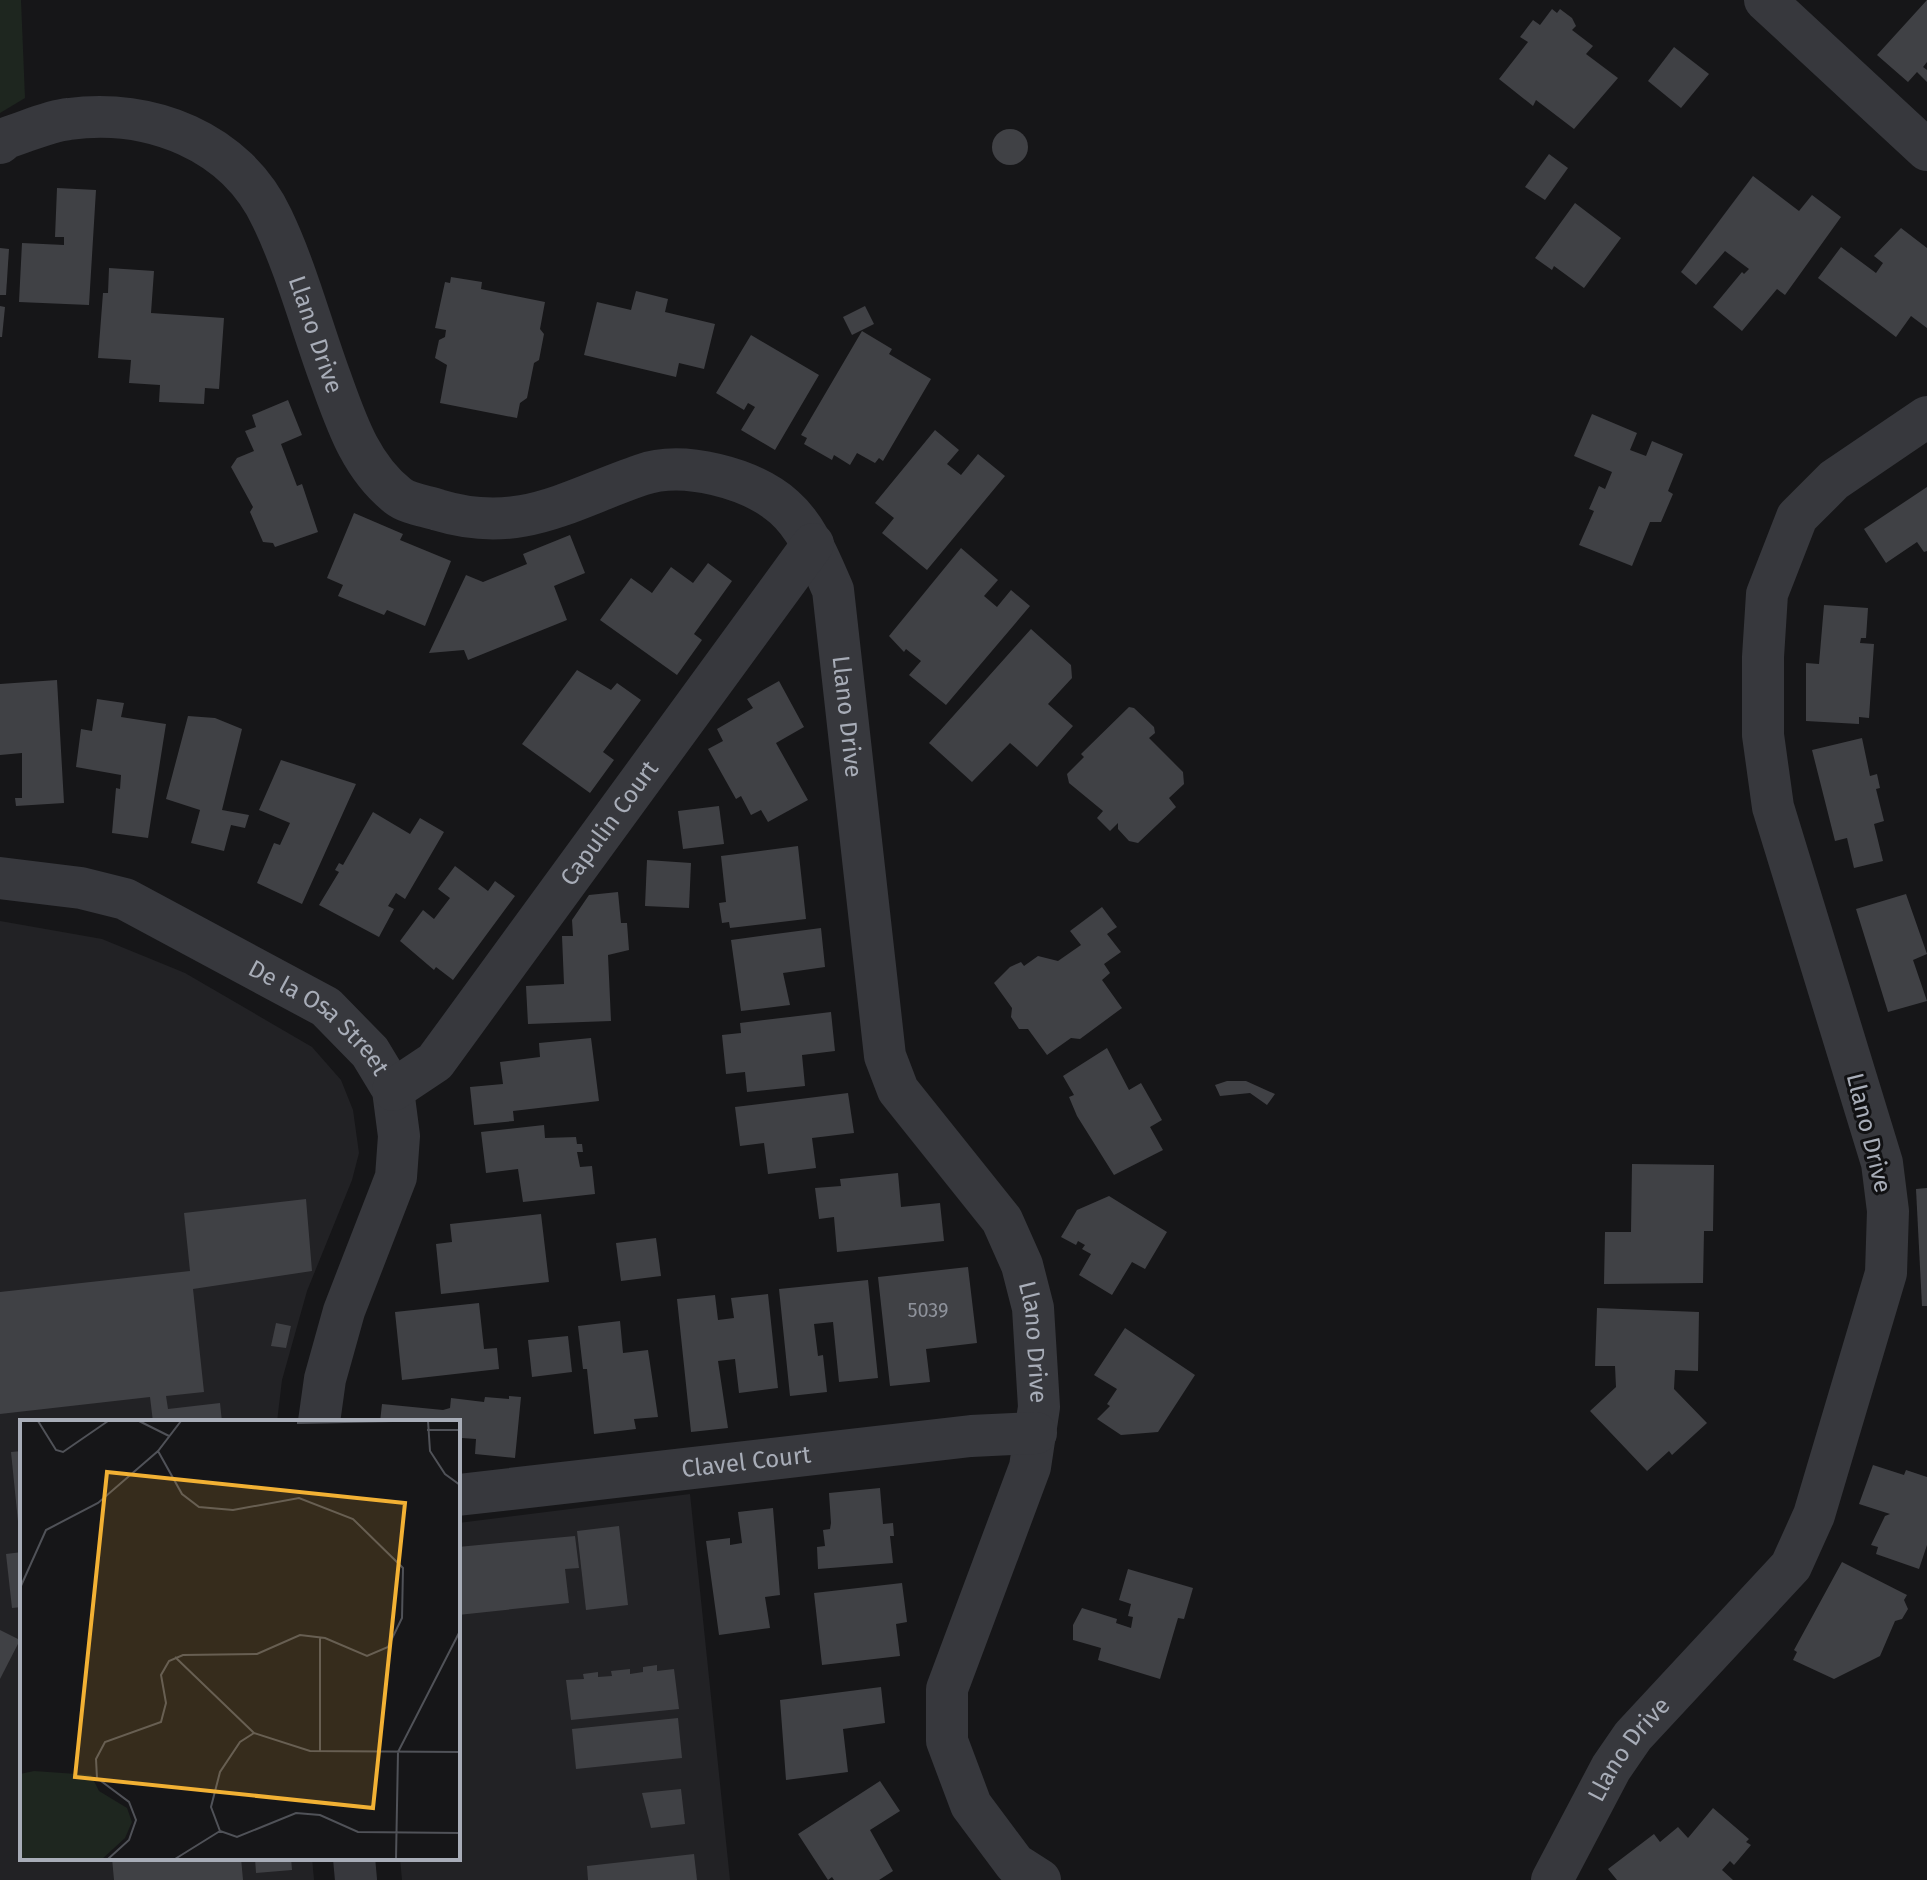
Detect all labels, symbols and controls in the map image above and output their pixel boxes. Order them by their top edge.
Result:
street label: Llano Drive [283,272,349,397]
street label: Llano Drive [826,654,868,779]
street label: Capulin Court [554,755,664,891]
street label: De la Osa Street [244,954,395,1081]
street label: Llano Drive [1841,1070,1897,1196]
street label: Llano Drive [1013,1278,1053,1404]
house number: 5039 [907,1298,949,1322]
inset map [20,1420,460,1860]
street label: Clavel Court [680,1440,813,1483]
street label: Llano Drive [1582,1691,1676,1806]

